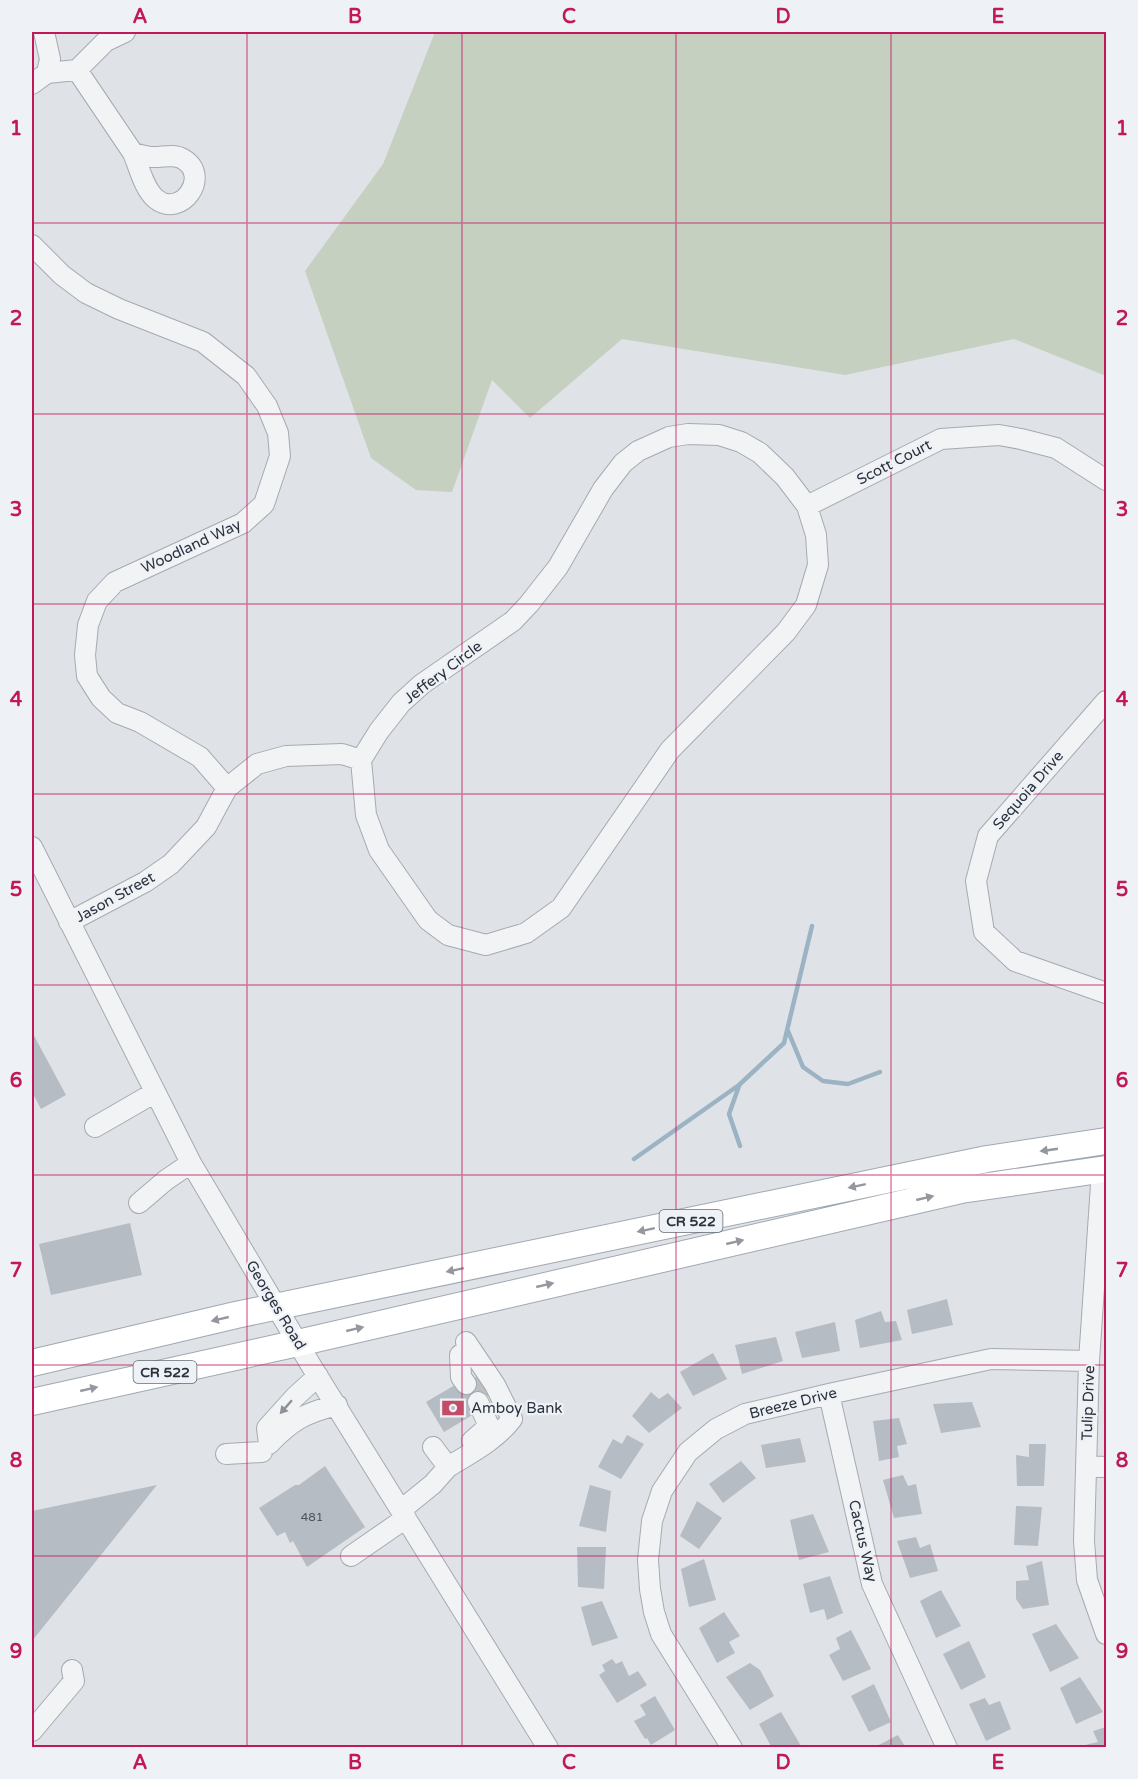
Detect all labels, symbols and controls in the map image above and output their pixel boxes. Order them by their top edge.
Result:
text: A [133,5,148,29]
text: B [348,5,362,29]
text: C [562,5,576,29]
text: D [775,5,791,29]
text: E [992,5,1005,29]
text: 1 [10,117,22,141]
text: 1 [1116,117,1128,141]
text: 2 [10,307,22,331]
text: 2 [1116,307,1128,331]
street label: Scott Court [854,435,935,489]
text: 3 [10,498,22,522]
text: 3 [1116,498,1128,522]
street label: Woodland Way [138,515,244,577]
street label: Jeffery Circle [401,637,485,707]
text: 4 [10,688,23,712]
text: 4 [1116,688,1129,712]
street label: Sequoia Drive [989,747,1067,833]
street label: Jason Street [72,868,158,926]
text: 5 [10,878,22,902]
text: 5 [1116,878,1128,902]
text: 6 [10,1069,22,1093]
text: 6 [1116,1069,1128,1093]
one-way arrow [1039,1145,1058,1154]
one-way arrow [847,1182,866,1191]
one-way arrow [916,1192,934,1202]
road number: CR 522 [660,1210,722,1232]
one-way arrow [636,1226,655,1235]
one-way arrow [726,1236,744,1246]
street label: Georges Road [242,1257,310,1353]
text: 7 [10,1259,22,1283]
text: 7 [1116,1259,1128,1283]
one-way arrow [445,1266,464,1275]
one-way arrow [536,1280,554,1290]
one-way arrow [211,1315,229,1325]
one-way arrow [346,1324,364,1334]
road number: CR 522 [134,1361,196,1383]
street label: Tulip Drive [1078,1365,1098,1441]
street label: Breeze Drive [747,1383,839,1423]
one-way arrow [79,1384,98,1393]
bank icon: Amboy Bank [440,1395,466,1421]
one-way arrow [280,1399,293,1414]
place label: Amboy Bank [471,1399,562,1417]
text: 8 [10,1449,22,1473]
text: 8 [1116,1449,1128,1473]
street label: Cactus Way [845,1498,881,1584]
house number: 481 [301,1510,323,1524]
text: 9 [10,1640,22,1664]
text: 9 [1116,1640,1128,1664]
text: A [133,1751,148,1775]
text: B [348,1751,362,1775]
text: C [562,1751,576,1775]
text: D [775,1751,791,1775]
text: E [992,1751,1005,1775]

